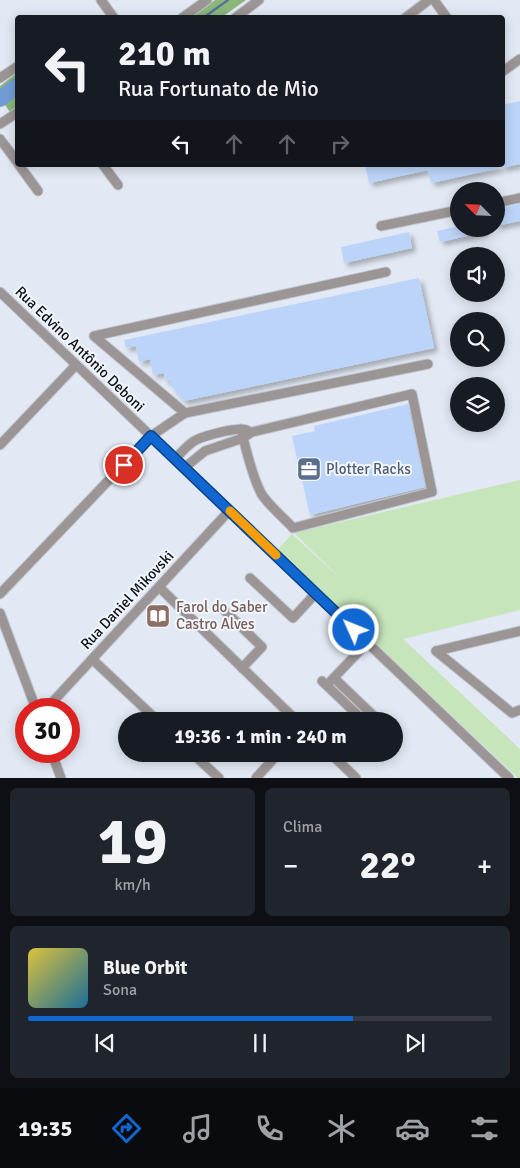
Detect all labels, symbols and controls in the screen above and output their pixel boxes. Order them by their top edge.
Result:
text: 210 m [118,32,211,75]
icon: left [35,35,100,100]
text: Rua Fortunato de Mio [118,75,319,102]
icon: left [167,130,195,158]
icon: ahead [220,130,248,158]
icon: ahead [273,130,301,158]
icon: right [326,130,354,158]
north arrow [450,182,505,238]
map controls [450,182,505,432]
button: sound [450,247,505,302]
street label: Rua Edvino Antônio Deboni [12,282,148,416]
button: search [450,312,505,367]
button: layers [450,377,505,432]
pin [103,444,145,486]
icon: arrive [110,451,138,479]
office icon: Plotter Racks [296,456,322,482]
place label: Plotter Racks [326,460,411,478]
street label: Rua Daniel Mikovski [77,547,177,653]
place label: Farol do Saber Castro Alves [176,598,268,633]
library icon: Farol do Saber Castro Alves [145,603,171,629]
position arrow [327,603,379,655]
speed limit sign: 30 [15,698,80,763]
text: 19:36 · 1 min · 240 m [174,725,347,749]
text: 19 [97,802,168,882]
text: Clima [283,817,322,837]
text: 22° [359,842,416,889]
text: − [283,849,298,883]
text: + [477,849,492,883]
text: km/h [114,875,151,895]
text: Blue Orbit [103,956,187,980]
text: Sona [103,980,137,1000]
icon: previous [91,1029,119,1057]
icon: pause [246,1029,274,1057]
icon: next [401,1029,429,1057]
icon: directions [109,1111,144,1146]
icon: music [180,1111,215,1146]
icon: phone [252,1111,287,1146]
icon: climate [324,1111,359,1146]
icon: car [395,1111,430,1146]
icon: filters [467,1111,502,1146]
text: 19:35 [18,1115,72,1142]

